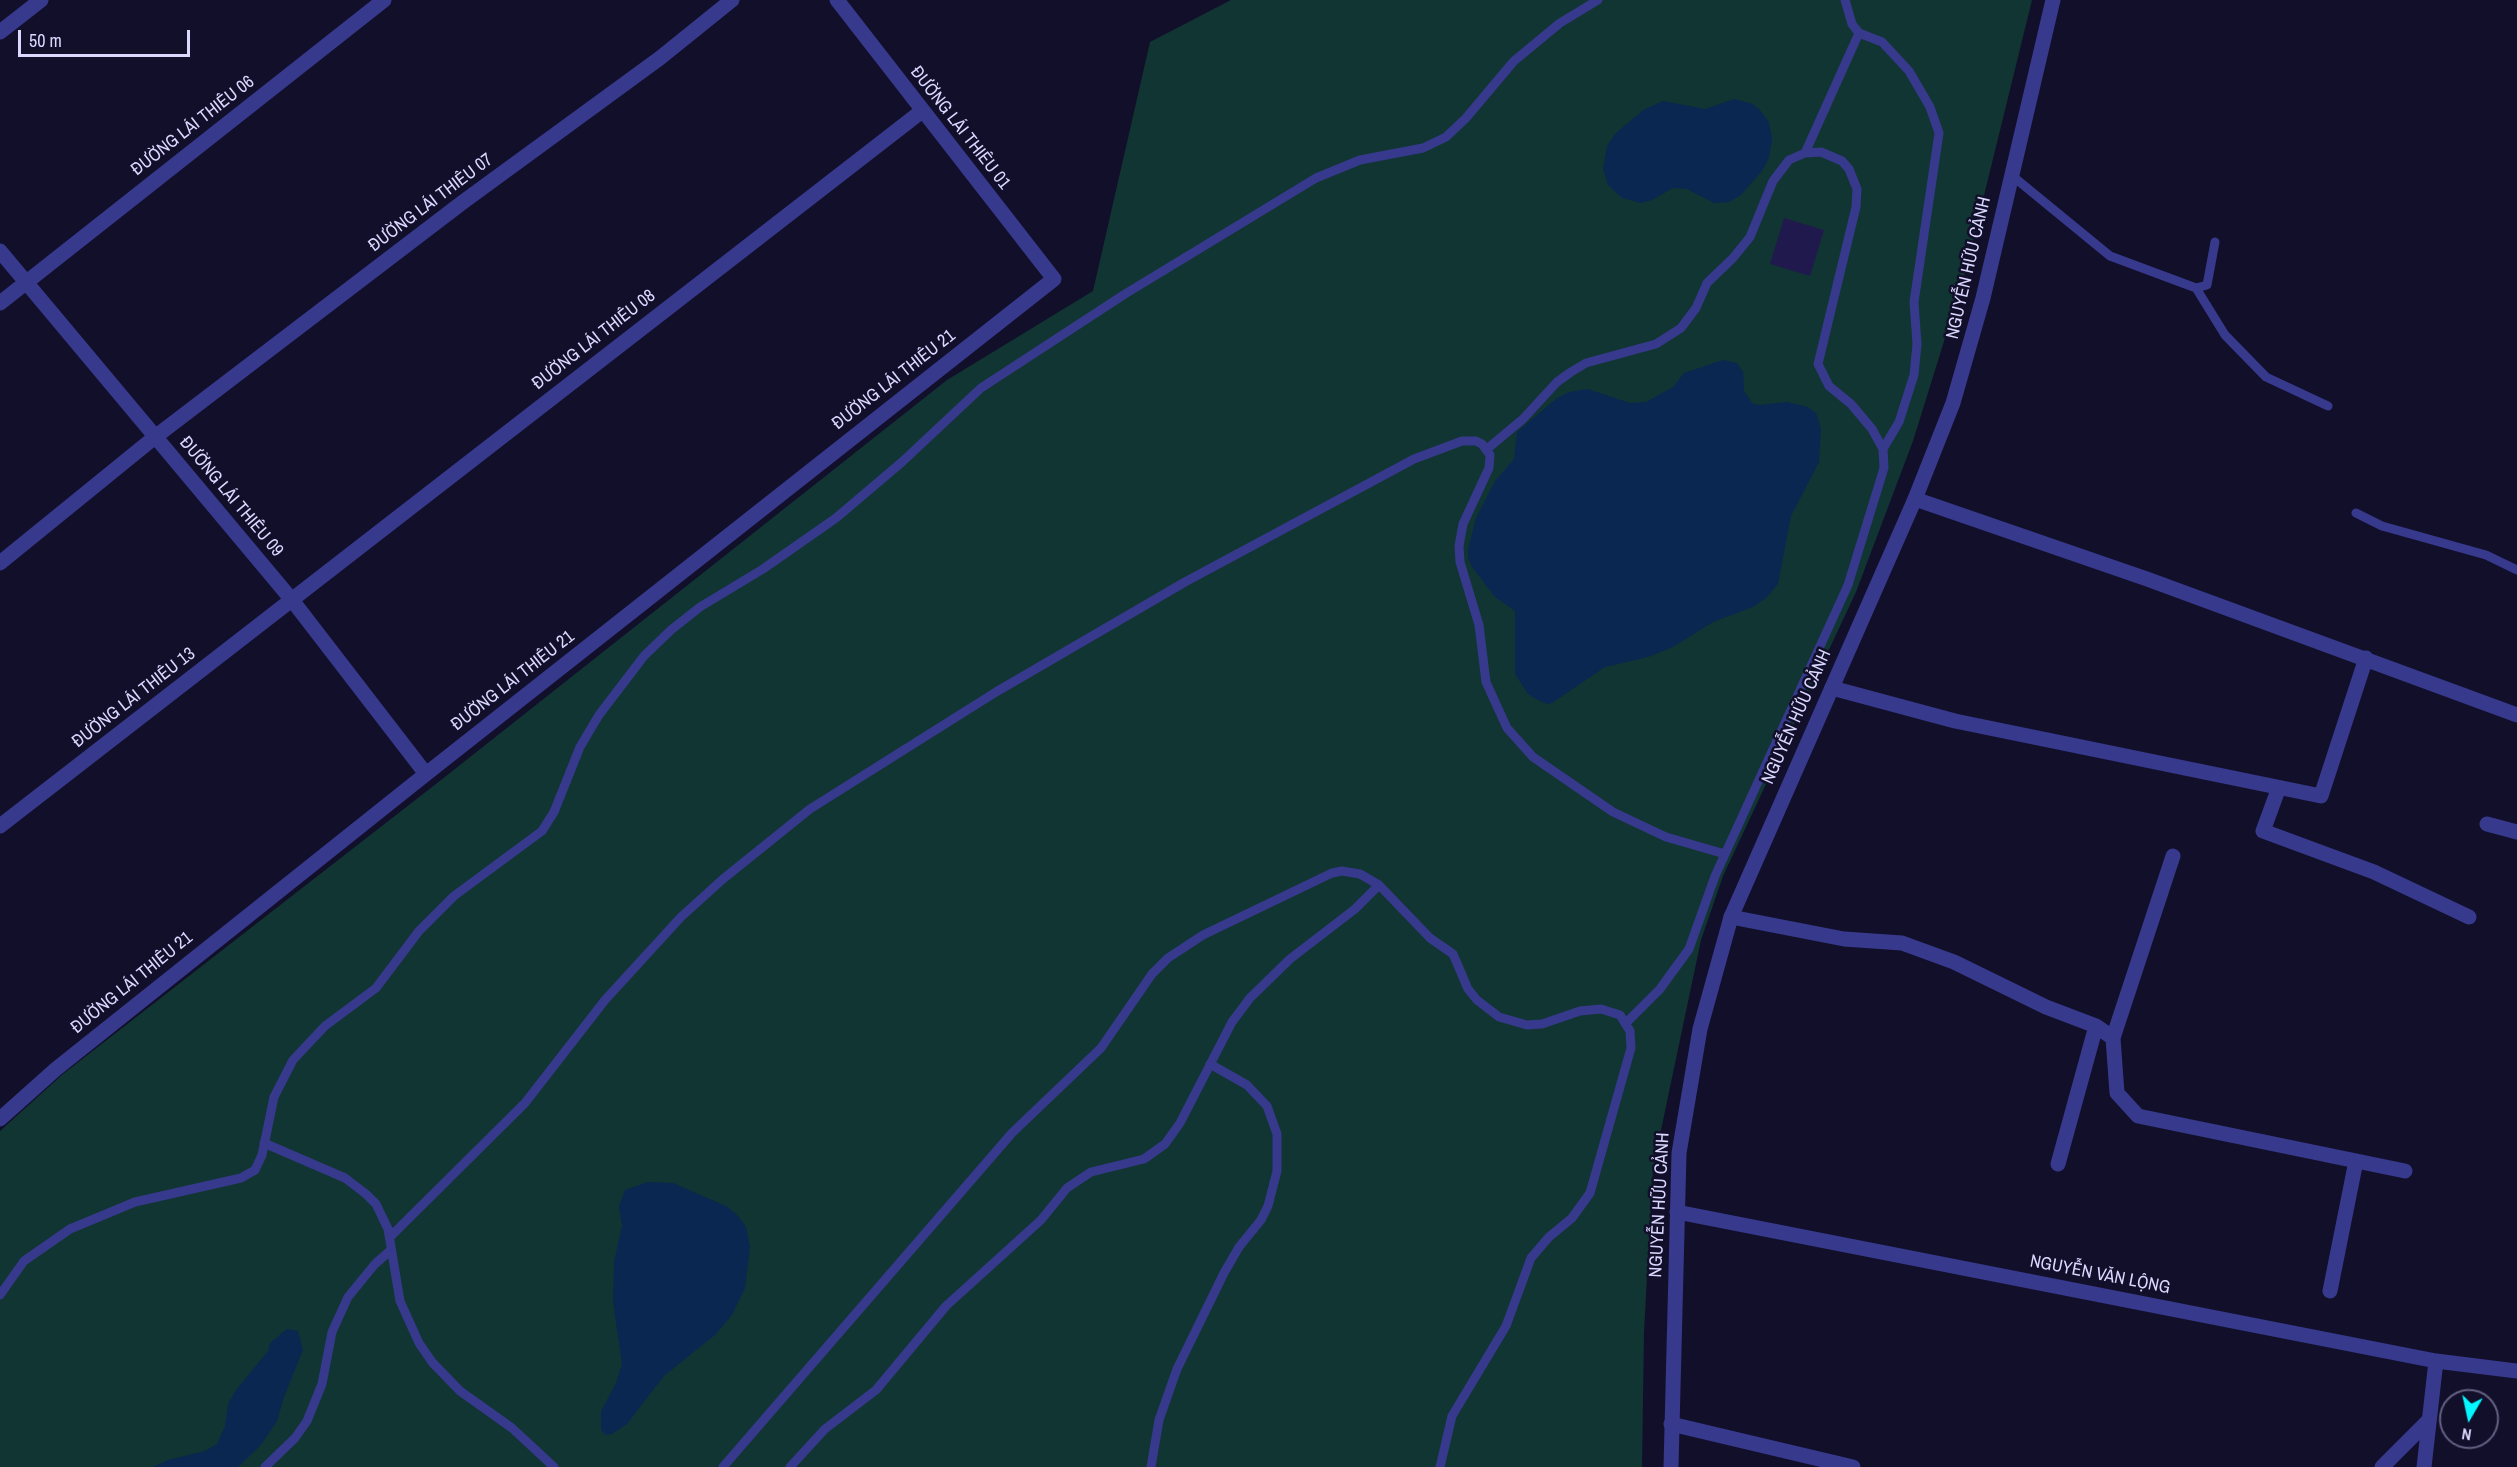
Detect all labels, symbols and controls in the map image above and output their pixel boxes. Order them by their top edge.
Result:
scale bar [21,18,194,56]
text: 50 m [29,28,62,53]
street label: ĐƯỜNG LÁI THIÊU 01 [905,62,1015,194]
street label: ĐƯỜNG LÁI THIÊU 06 [127,71,259,181]
street label: ĐƯỜNG LÁI THIÊU 07 [365,149,497,257]
street label: NGUYỄN HỮU CẢNH [1942,195,1996,341]
street label: ĐƯỜNG LÁI THIÊU 08 [528,285,660,395]
street label: ĐƯỜNG LÁI THIÊU 21 [828,325,960,435]
street label: ĐƯỜNG LÁI THIÊU 09 [174,433,288,561]
street label: ĐƯỜNG LÁI THIÊU 21 [447,626,579,736]
street label: ĐƯỜNG LÁI THIÊU 13 [68,643,200,753]
street label: NGUYỄN HỮU CẢNH [1758,646,1836,788]
street label: ĐƯỜNG LÁI THIÊU 21 [67,927,197,1039]
street label: NGUYỄN HỮU CẢNH [1645,1132,1675,1278]
street label: NGUYỄN VĂN LỘNG [2028,1251,2172,1299]
north arrow [2439,1389,2499,1449]
text: N [2460,1423,2473,1446]

